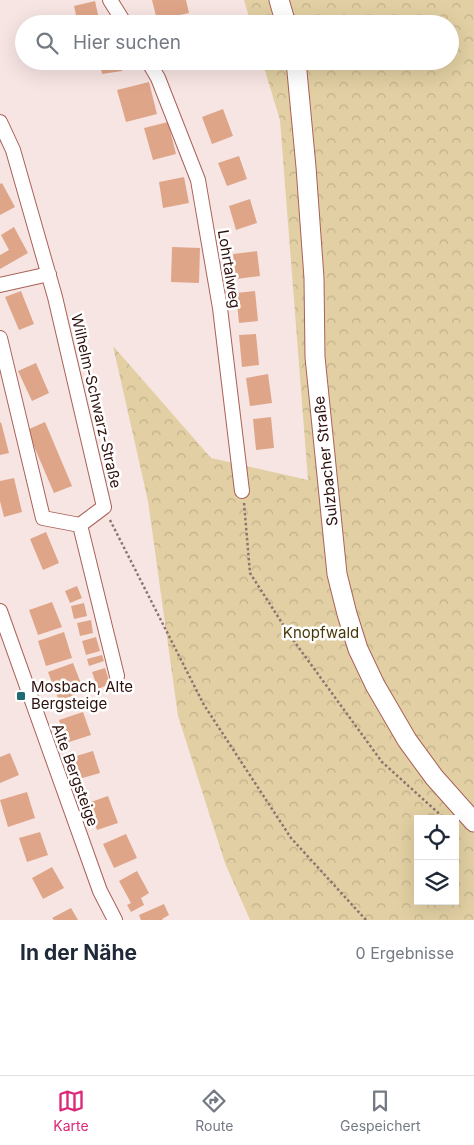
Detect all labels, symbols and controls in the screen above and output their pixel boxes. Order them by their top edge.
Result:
search box [15,15,459,70]
icon: search [33,29,61,57]
text: Hier suchen [73,31,181,54]
street label: Lohrtalweg [214,228,245,310]
street label: Wilhelm-Schwarz-Straße [67,312,126,490]
street label: Sulzbacher Straße [309,395,342,527]
park label: Knopfwald [283,623,359,642]
place label: Mosbach, Alte Bergsteige [31,677,133,713]
marker: Mosbach, Alte Bergsteige [15,690,27,702]
street label: Alte Bergsteige [48,721,103,829]
map controls [414,815,459,905]
button: locate [414,815,459,860]
button: layers [414,860,459,905]
text: In der Nähe [20,940,137,965]
text: 0 Ergebnisse [356,943,454,963]
tab: Karte [53,1087,89,1134]
tab: Route [195,1087,233,1134]
tab: Gespeichert [340,1087,421,1134]

